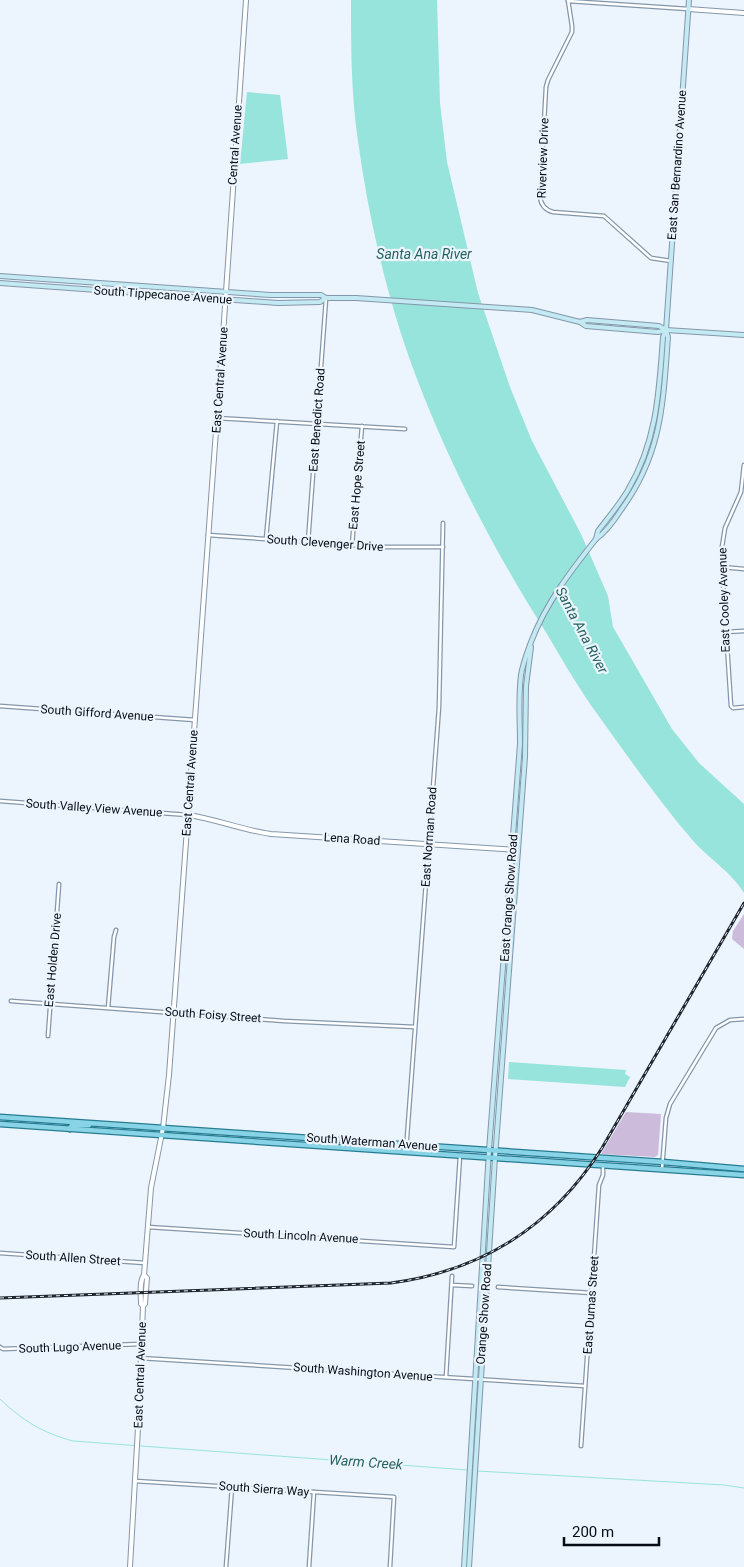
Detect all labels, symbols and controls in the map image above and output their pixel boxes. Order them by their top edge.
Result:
street label: East San Bernardino Avenue [665,90,689,240]
street label: Central Avenue [225,104,245,186]
street label: Riverview Drive [535,117,551,199]
water label: Santa Ana River [376,246,472,262]
street label: South Tippecanoe Avenue [93,283,233,307]
street label: East Central Avenue [209,326,231,434]
street label: East Benedict Road [306,368,328,472]
street label: East Hope Street [346,440,368,530]
street label: South Clevenger Drive [266,532,384,554]
street label: East Cooley Avenue [715,547,733,653]
water label: Santa Ana River [553,584,612,676]
street label: South Gifford Avenue [40,702,154,724]
street label: East Central Avenue [179,729,201,837]
street label: East Norman Road [419,787,439,887]
street label: South Valley View Avenue [25,796,163,820]
street label: Lena Road [323,830,381,848]
street label: East Orange Show Road [498,834,520,962]
street label: East Holden Drive [42,912,64,1008]
street label: South Foisy Street [164,1005,262,1025]
street label: South Waterman Avenue [306,1130,438,1154]
street label: South Lincoln Avenue [243,1226,359,1246]
street label: South Allen Street [25,1248,121,1268]
street label: East Dumas Street [581,1255,601,1355]
street label: Orange Show Road [473,1263,495,1365]
street label: East Central Avenue [131,1321,149,1429]
street label: South Lugo Avenue [18,1338,122,1356]
street label: South Washington Avenue [293,1360,433,1384]
water label: Warm Creek [329,1451,404,1473]
street label: South Sierra Way [218,1479,310,1499]
scale bar [564,1514,659,1546]
text: 200 m [572,1523,614,1541]

